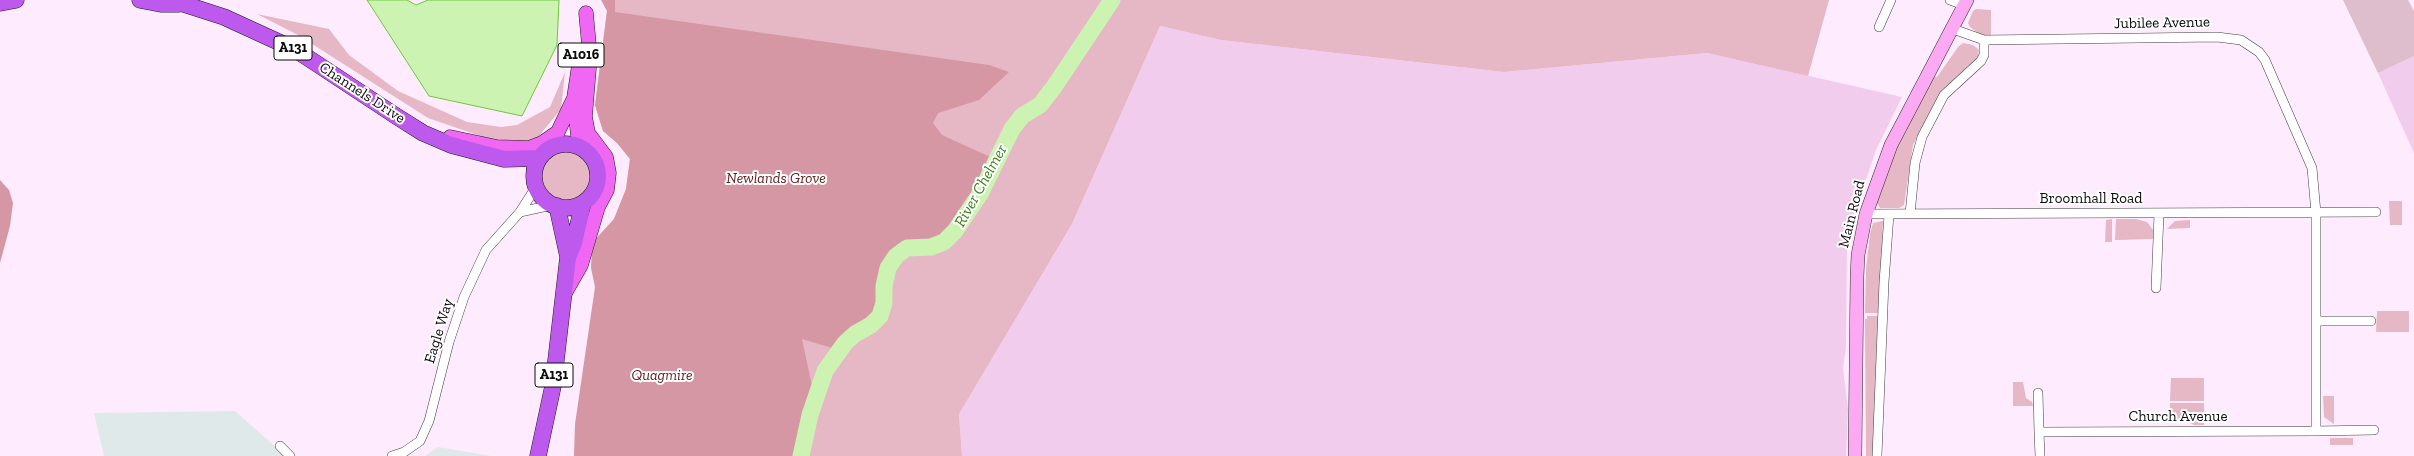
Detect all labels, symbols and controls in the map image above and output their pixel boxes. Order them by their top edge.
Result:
street label: Jubilee Avenue [2114,13,2210,33]
road number: A131 [274,36,312,60]
road number: A1016 [558,43,604,67]
street label: Channels Drive [316,59,408,127]
water label: River Chelmer [951,142,1011,230]
park label: Newlands Grove [726,170,826,188]
street label: Main Road [1835,178,1869,250]
street label: Broomhall Road [2040,190,2142,208]
street label: Eagle Way [421,296,457,366]
road number: A131 [535,363,573,387]
park label: Quagmire [631,367,693,385]
street label: Church Avenue [2128,408,2228,426]

